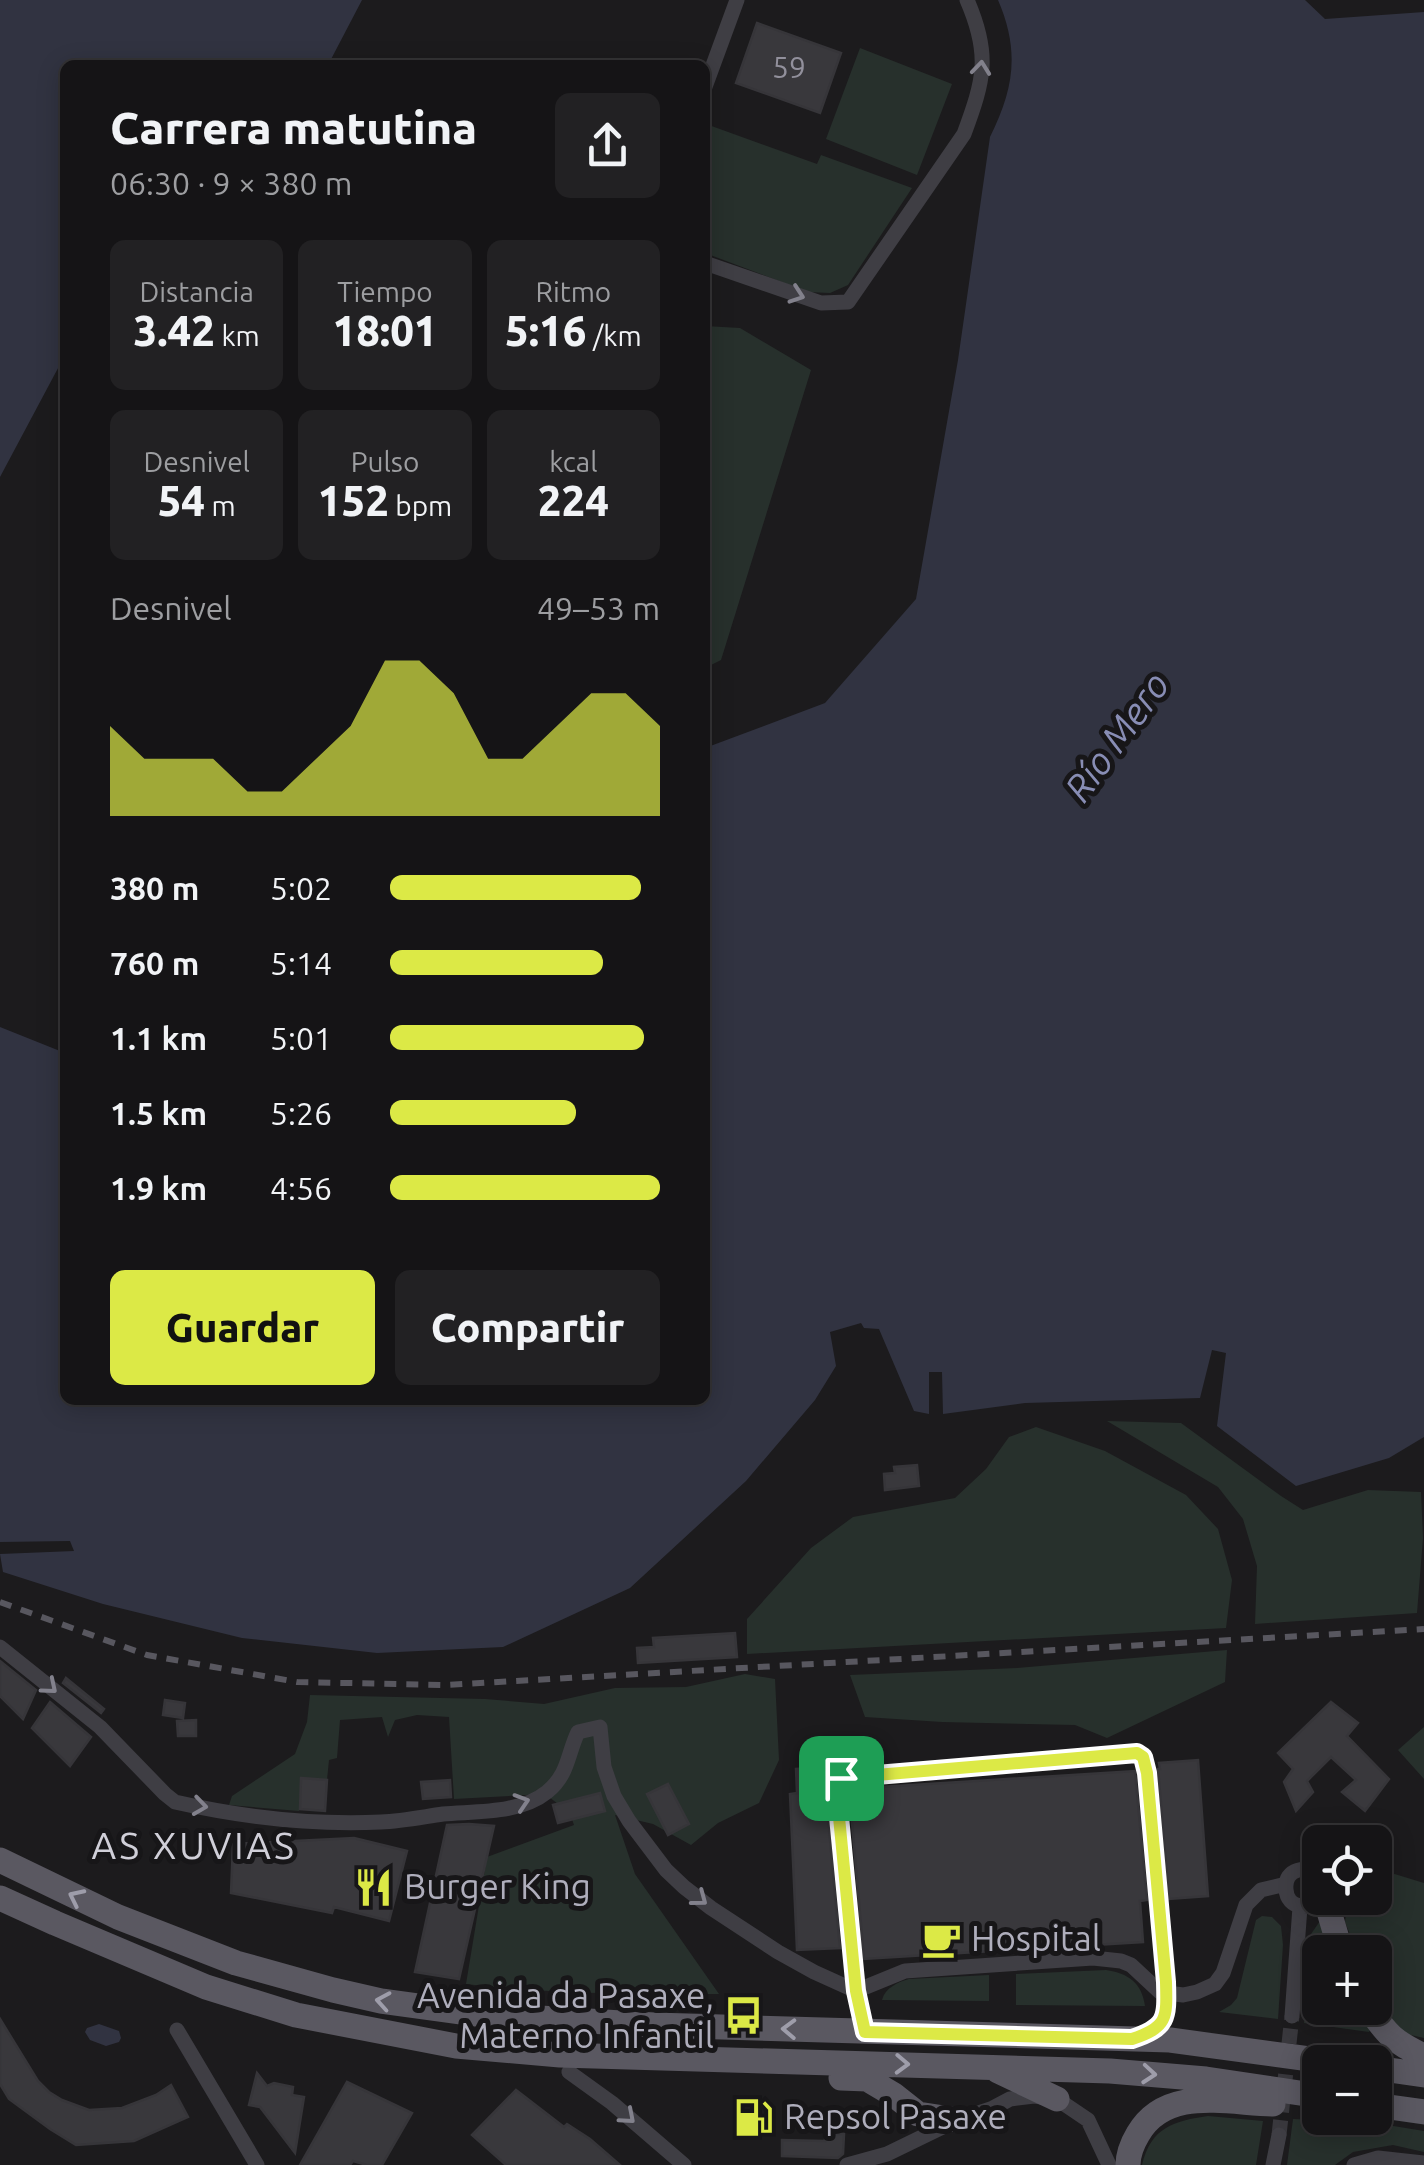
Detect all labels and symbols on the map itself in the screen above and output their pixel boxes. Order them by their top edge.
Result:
house number: 59 [772,50,806,84]
one-way arrow [970,60,991,76]
one-way arrow [787,283,804,304]
water label: Río Mero [1056,664,1177,809]
one-way arrow [38,1675,56,1693]
pin [799,1736,884,1821]
one-way arrow [513,1793,530,1814]
one-way arrow [193,1795,209,1816]
district label: AS XUVIAS [92,1824,296,1866]
restaurant icon: Burger King [353,1866,395,1908]
place label: Burger King [404,1866,591,1906]
one-way arrow [689,1888,707,1905]
one-way arrow [68,1889,86,1909]
cafe icon: Hospital [920,1918,962,1960]
place label: Hospital [971,1918,1101,1958]
place label: Avenida da Pasaxe, Materno Infantil [417,1975,714,2055]
one-way arrow [375,1991,392,2012]
bus stop icon: Avenida da Pasaxe, Materno Infantil [723,1995,765,2037]
one-way arrow [781,2019,797,2040]
one-way arrow [894,2054,910,2075]
one-way arrow [1141,2062,1157,2084]
fuel station icon: Repsol Pasaxe [733,2096,775,2138]
place label: Repsol Pasaxe [784,2096,1007,2136]
one-way arrow [616,2105,635,2123]

